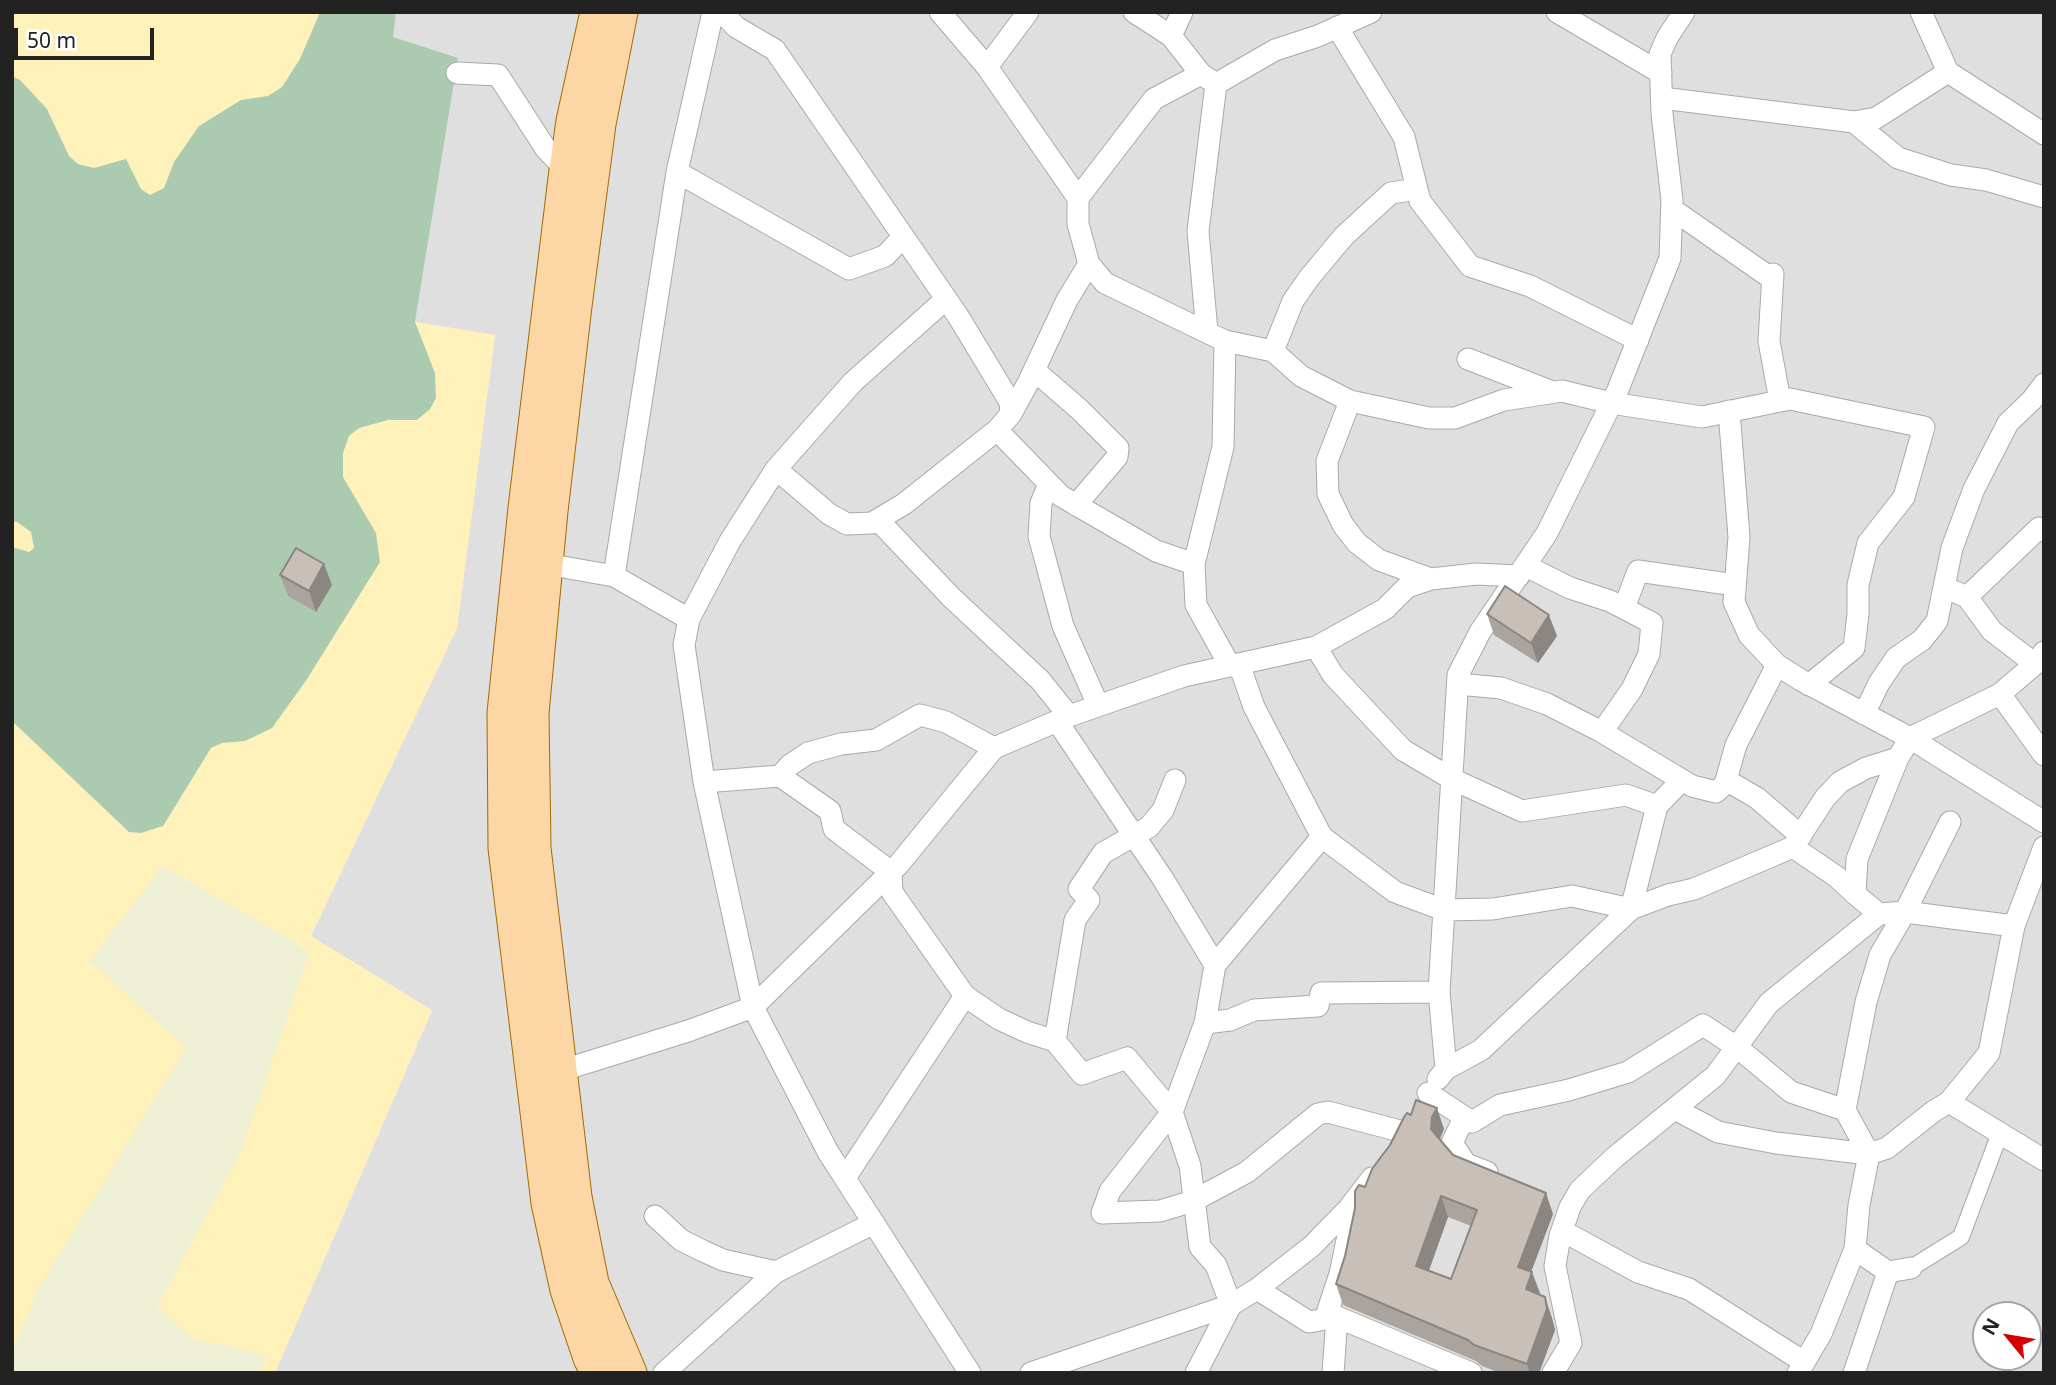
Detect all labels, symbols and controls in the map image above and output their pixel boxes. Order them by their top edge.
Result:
scale bar [18,14,158,58]
text: 50 m [27,26,76,54]
north arrow [1972,1301,2042,1371]
text: N [1975,1313,2006,1340]

